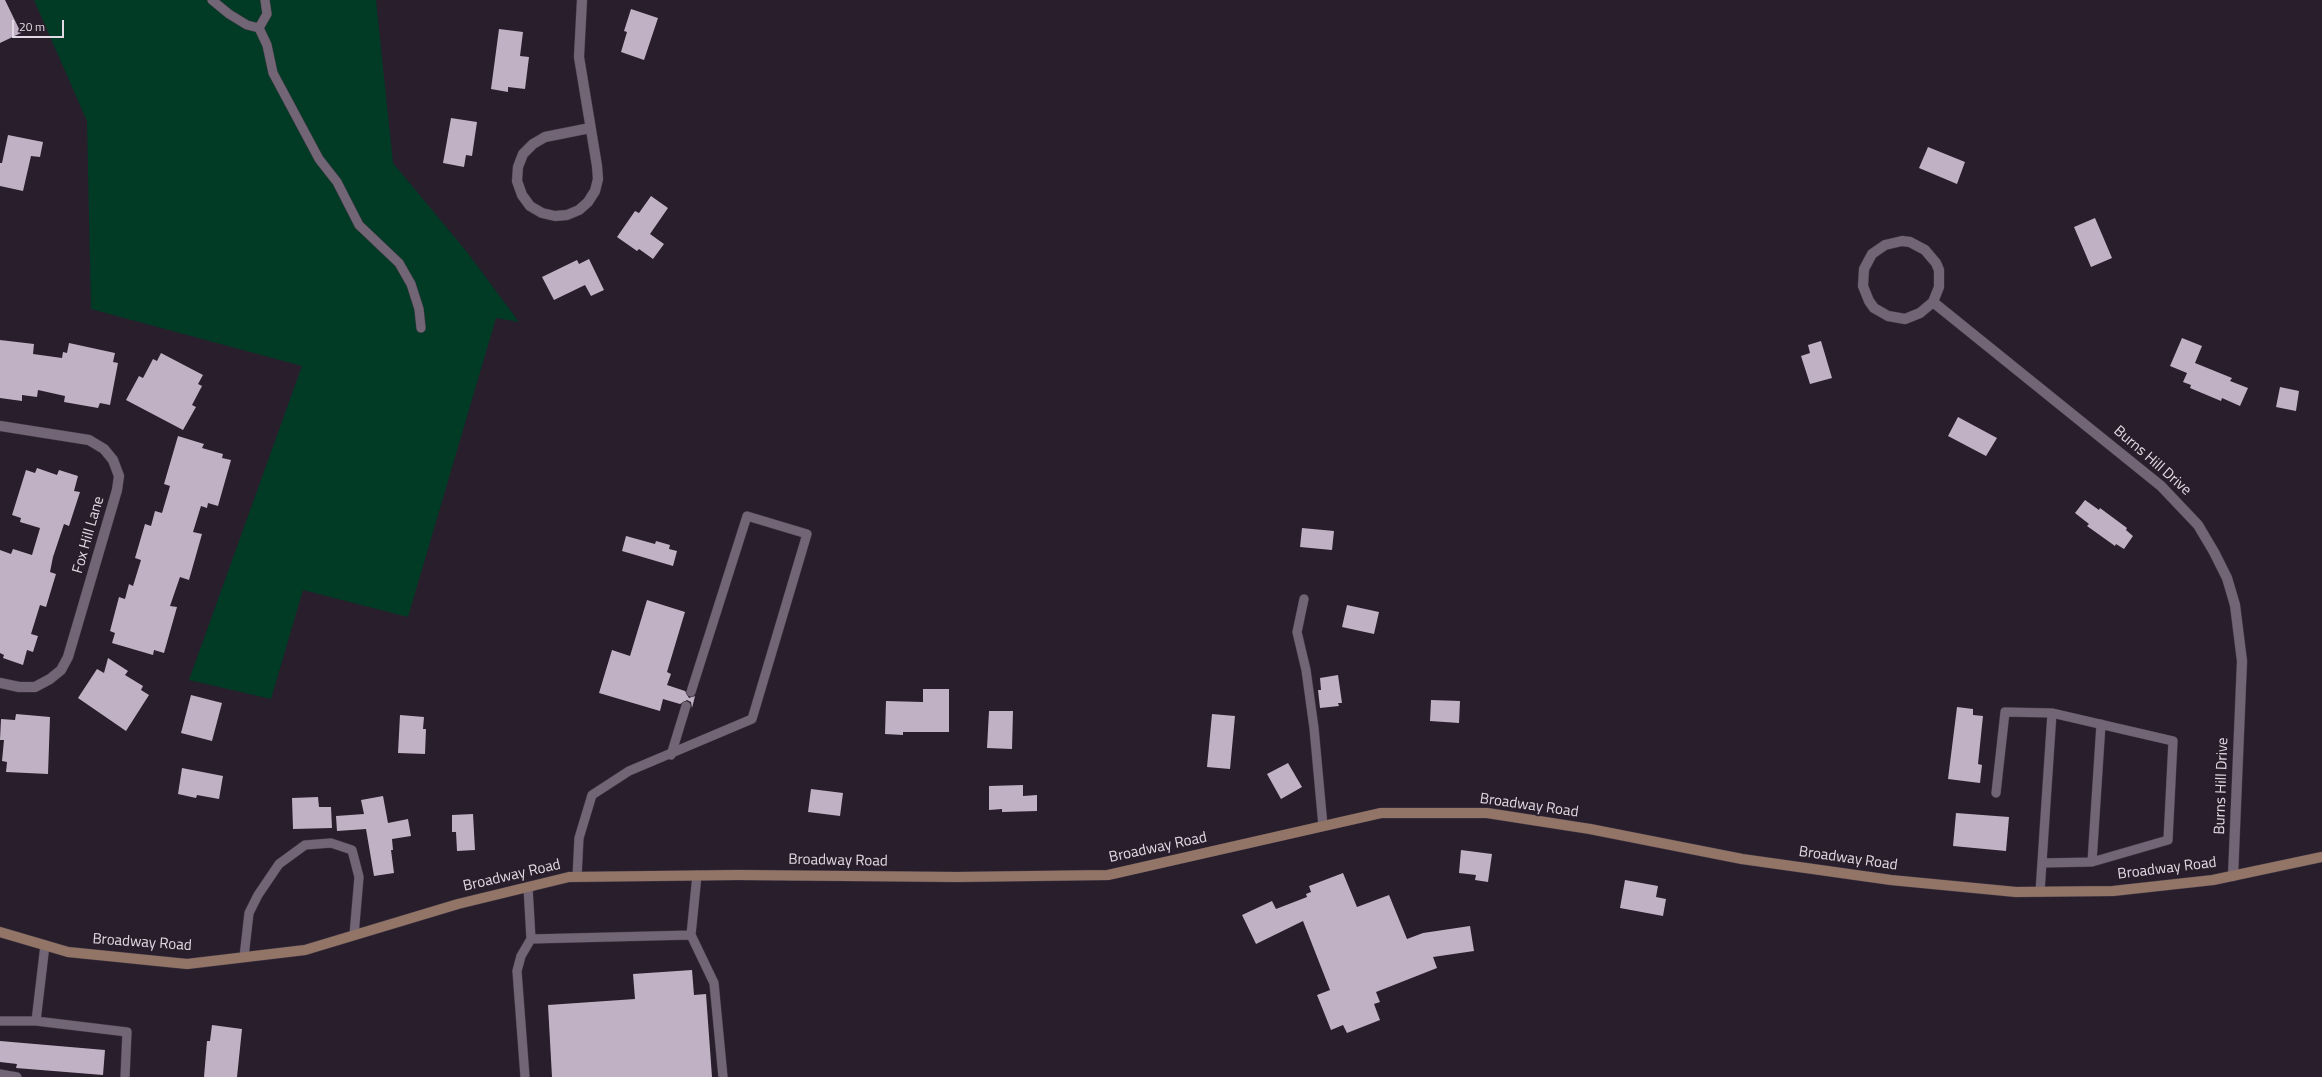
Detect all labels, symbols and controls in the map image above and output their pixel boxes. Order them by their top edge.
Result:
scale bar [14,12,66,38]
text: 20 m [19,17,45,36]
street label: Burns Hill Drive [2109,422,2195,500]
street label: Fox Hill Lane [69,494,109,576]
street label: Burns Hill Drive [2211,737,2233,835]
street label: Broadway Road [1478,790,1580,822]
street label: Broadway Road [1107,829,1209,867]
street label: Broadway Road [1797,843,1899,875]
street label: Broadway Road [788,851,888,871]
street label: Broadway Road [2117,854,2217,884]
street label: Broadway Road [462,856,562,896]
street label: Broadway Road [92,931,192,955]

